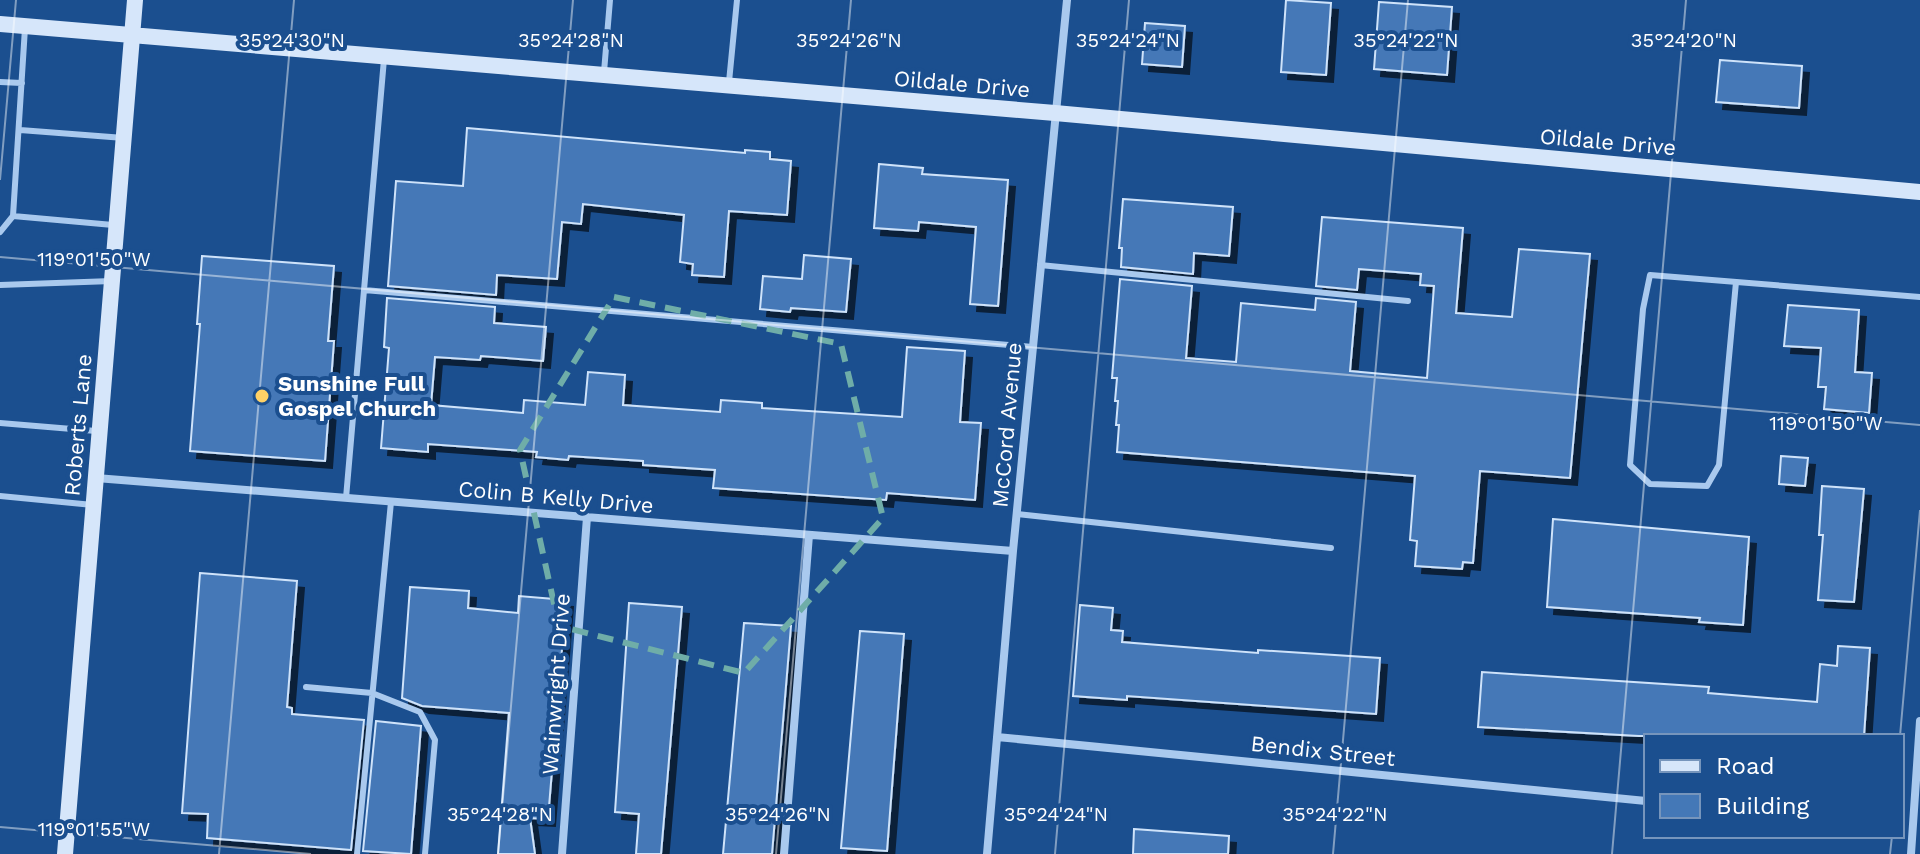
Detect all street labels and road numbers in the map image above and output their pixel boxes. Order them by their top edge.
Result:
street label: Oildale Drive [893,66,1031,102]
street label: Oildale Drive [1539,124,1677,160]
street label: McCord Avenue [987,341,1027,509]
street label: Roberts Lane [59,353,97,497]
street label: Colin B Kelly Drive [457,476,655,518]
street label: Wainwright Drive [537,592,575,776]
street label: Bendix Street [1249,731,1397,771]

